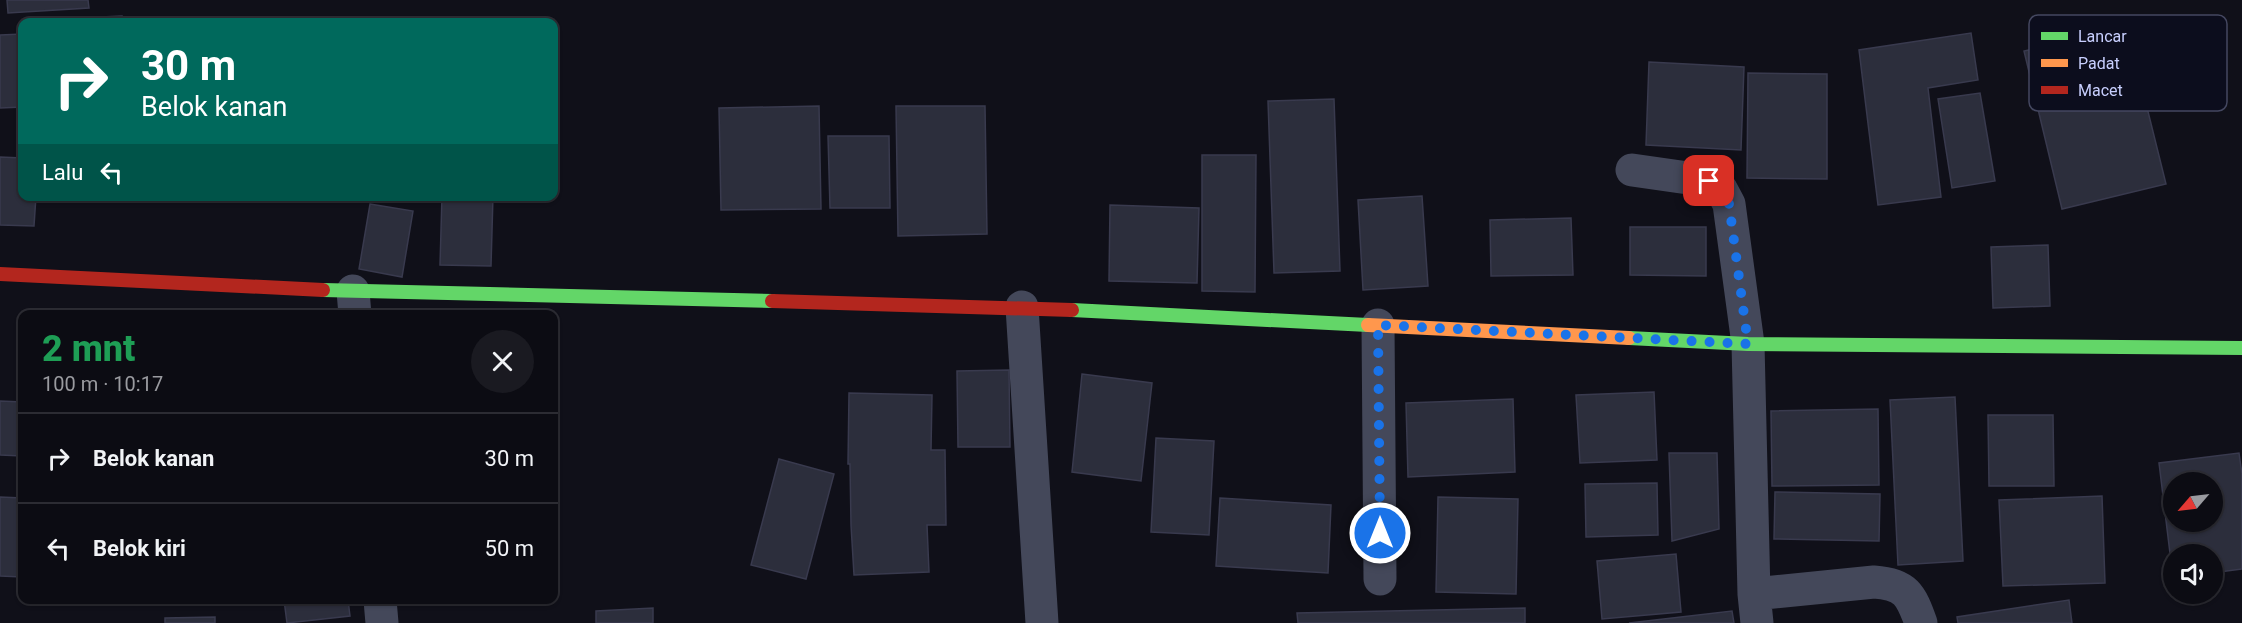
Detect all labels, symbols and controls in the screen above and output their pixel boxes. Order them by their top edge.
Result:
legend [2029,15,2227,111]
text: Lancar [2078,27,2127,46]
text: 30 m [141,41,236,90]
icon: right [42,42,120,120]
text: Padat [2078,54,2120,73]
text: Macet [2078,81,2123,100]
text: Belok kanan [141,91,287,123]
pin [1683,155,1734,206]
icon: left [95,156,128,189]
text: Lalu [42,160,83,185]
icon: arrive [1692,164,1725,197]
text: 2 mnt [42,328,135,370]
button: close [471,330,534,393]
text: 100 m · 10:17 [42,372,163,396]
icon: right [42,442,75,475]
text: Belok kanan [93,446,214,471]
text: 30 m [485,446,534,471]
north arrow [2163,472,2223,532]
map controls [2163,472,2223,604]
position arrow [1348,501,1412,565]
icon: left [42,532,75,565]
text: Belok kiri [93,536,186,561]
text: 50 m [485,536,534,561]
button: sound [2163,544,2223,604]

